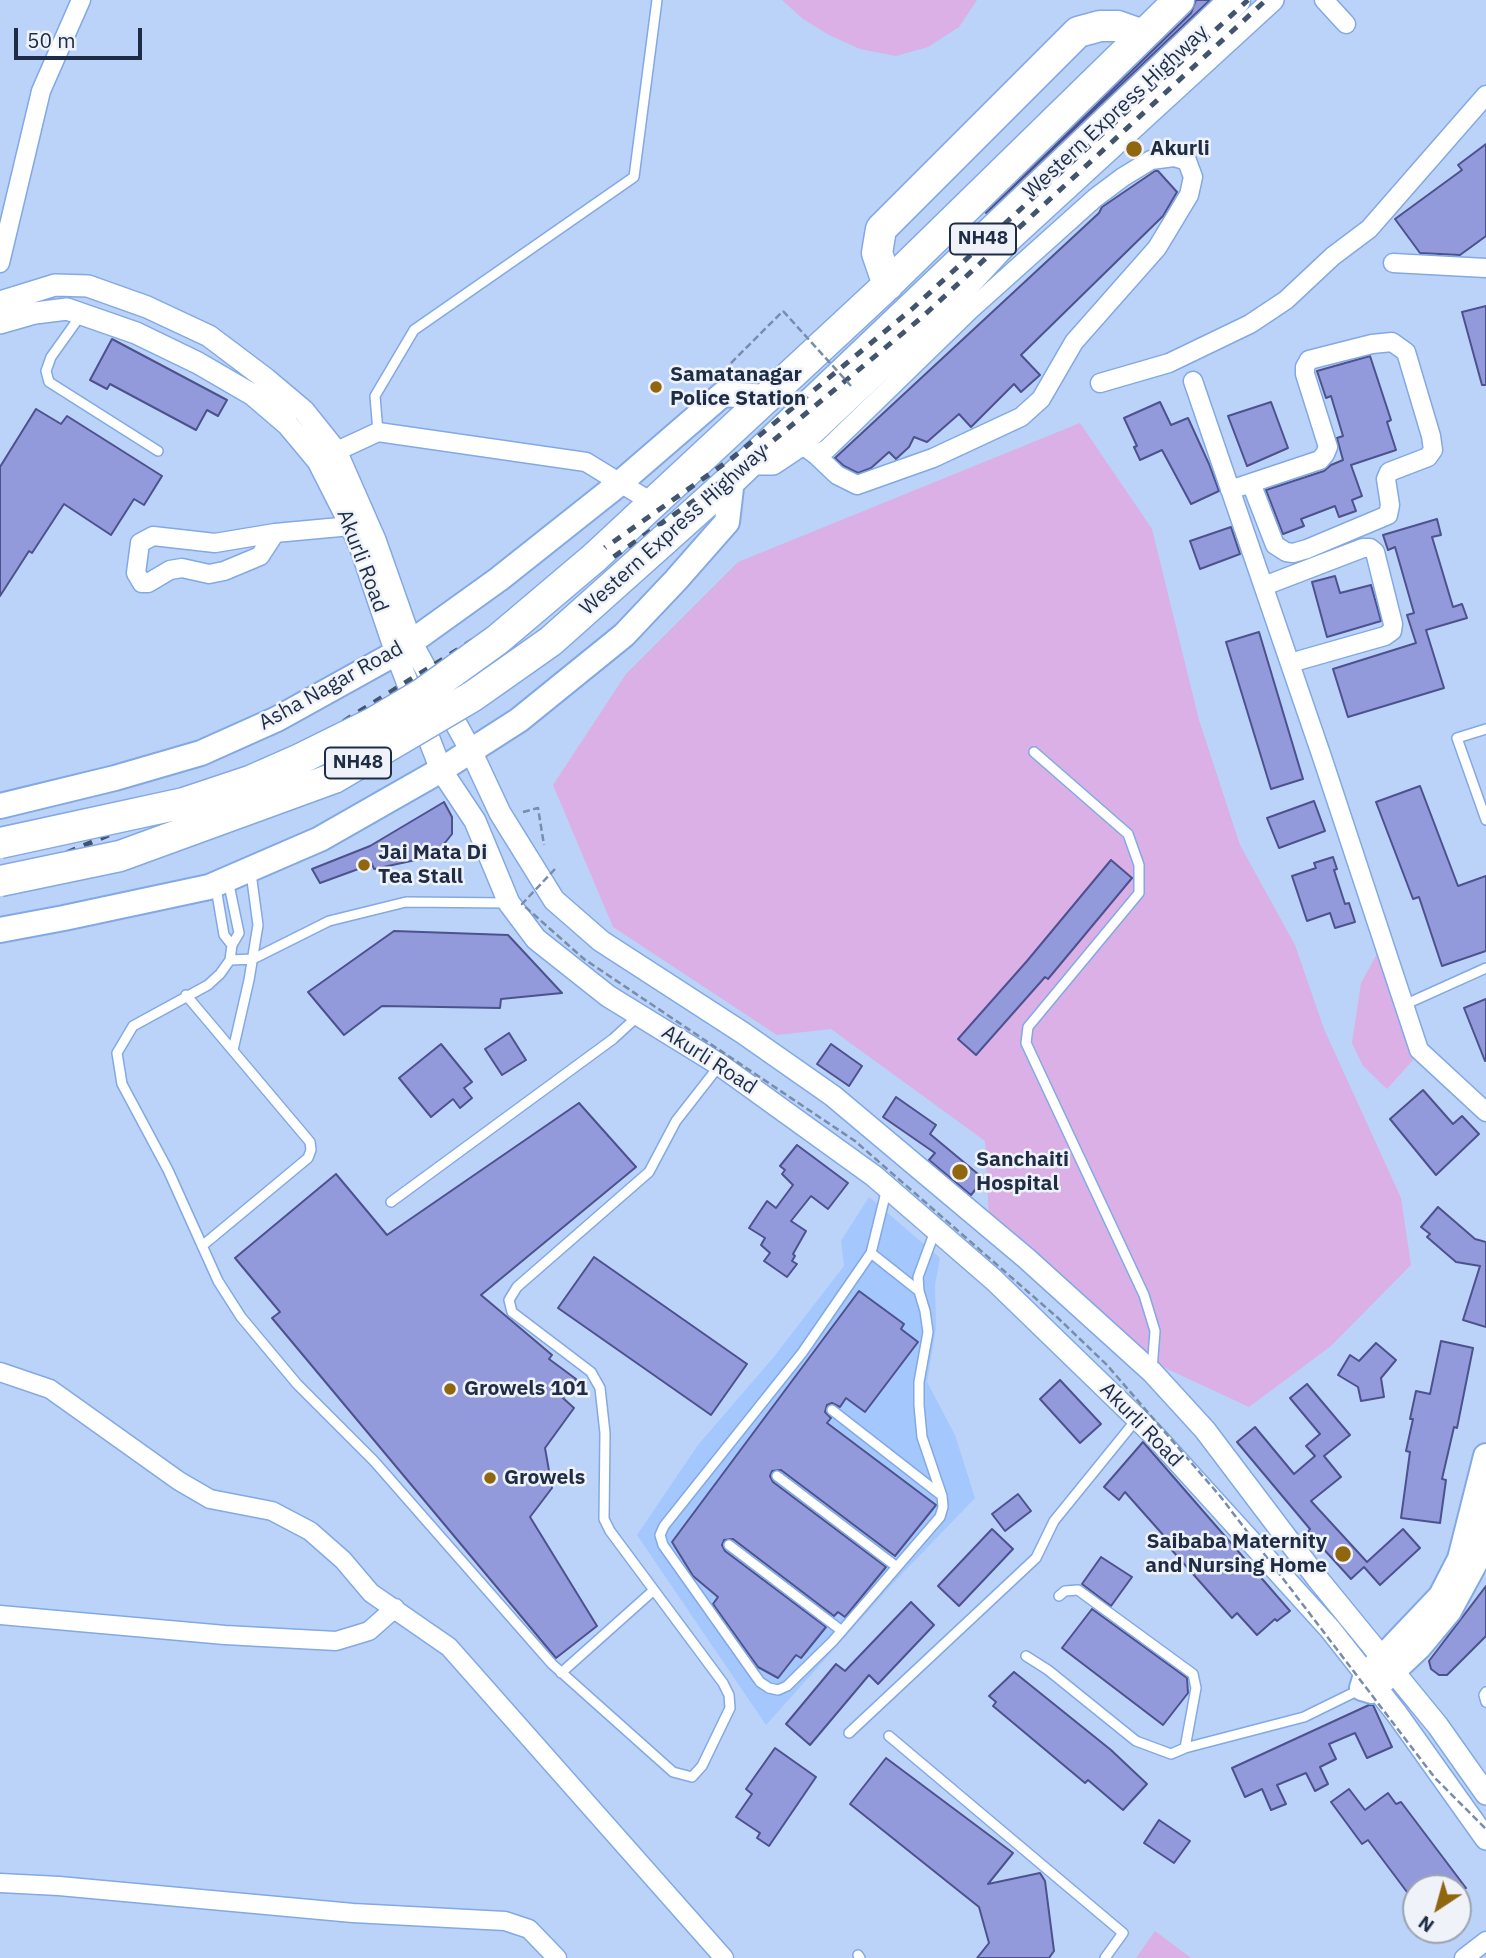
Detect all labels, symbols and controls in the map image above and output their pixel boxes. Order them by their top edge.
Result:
scale bar [18,14,145,58]
street label: Western Express Highway [1018,20,1214,204]
text: 50 m [27,26,76,54]
place label: Akurli [1150,136,1210,162]
marker: Akurli [1124,139,1144,159]
road number: NH48 [950,224,1016,255]
place label: Samatanagar Police Station [670,362,806,412]
marker: Samatanagar Police Station [648,379,664,395]
street label: Western Express Highway [575,439,773,621]
street label: Akurli Road [331,506,393,616]
street label: Asha Nagar Road [254,636,408,736]
road number: NH48 [325,748,391,778]
place label: Jai Mata Di Tea Stall [378,840,487,890]
marker: Jai Mata Di Tea Stall [356,857,372,873]
street label: Akurli Road [657,1020,761,1100]
place label: Sanchaiti Hospital [976,1147,1069,1197]
marker: Sanchaiti Hospital [950,1162,970,1182]
place label: Growels 101 [464,1376,588,1402]
street label: Akurli Road [1094,1377,1188,1473]
marker: Growels 101 [442,1381,458,1397]
place label: Growels [504,1465,585,1491]
marker: Growels [482,1470,498,1486]
place label: Saibaba Maternity and Nursing Home [1145,1529,1327,1579]
marker: Saibaba Maternity and Nursing Home [1333,1544,1353,1564]
north arrow [1402,1874,1472,1944]
text: N [1413,1911,1438,1938]

